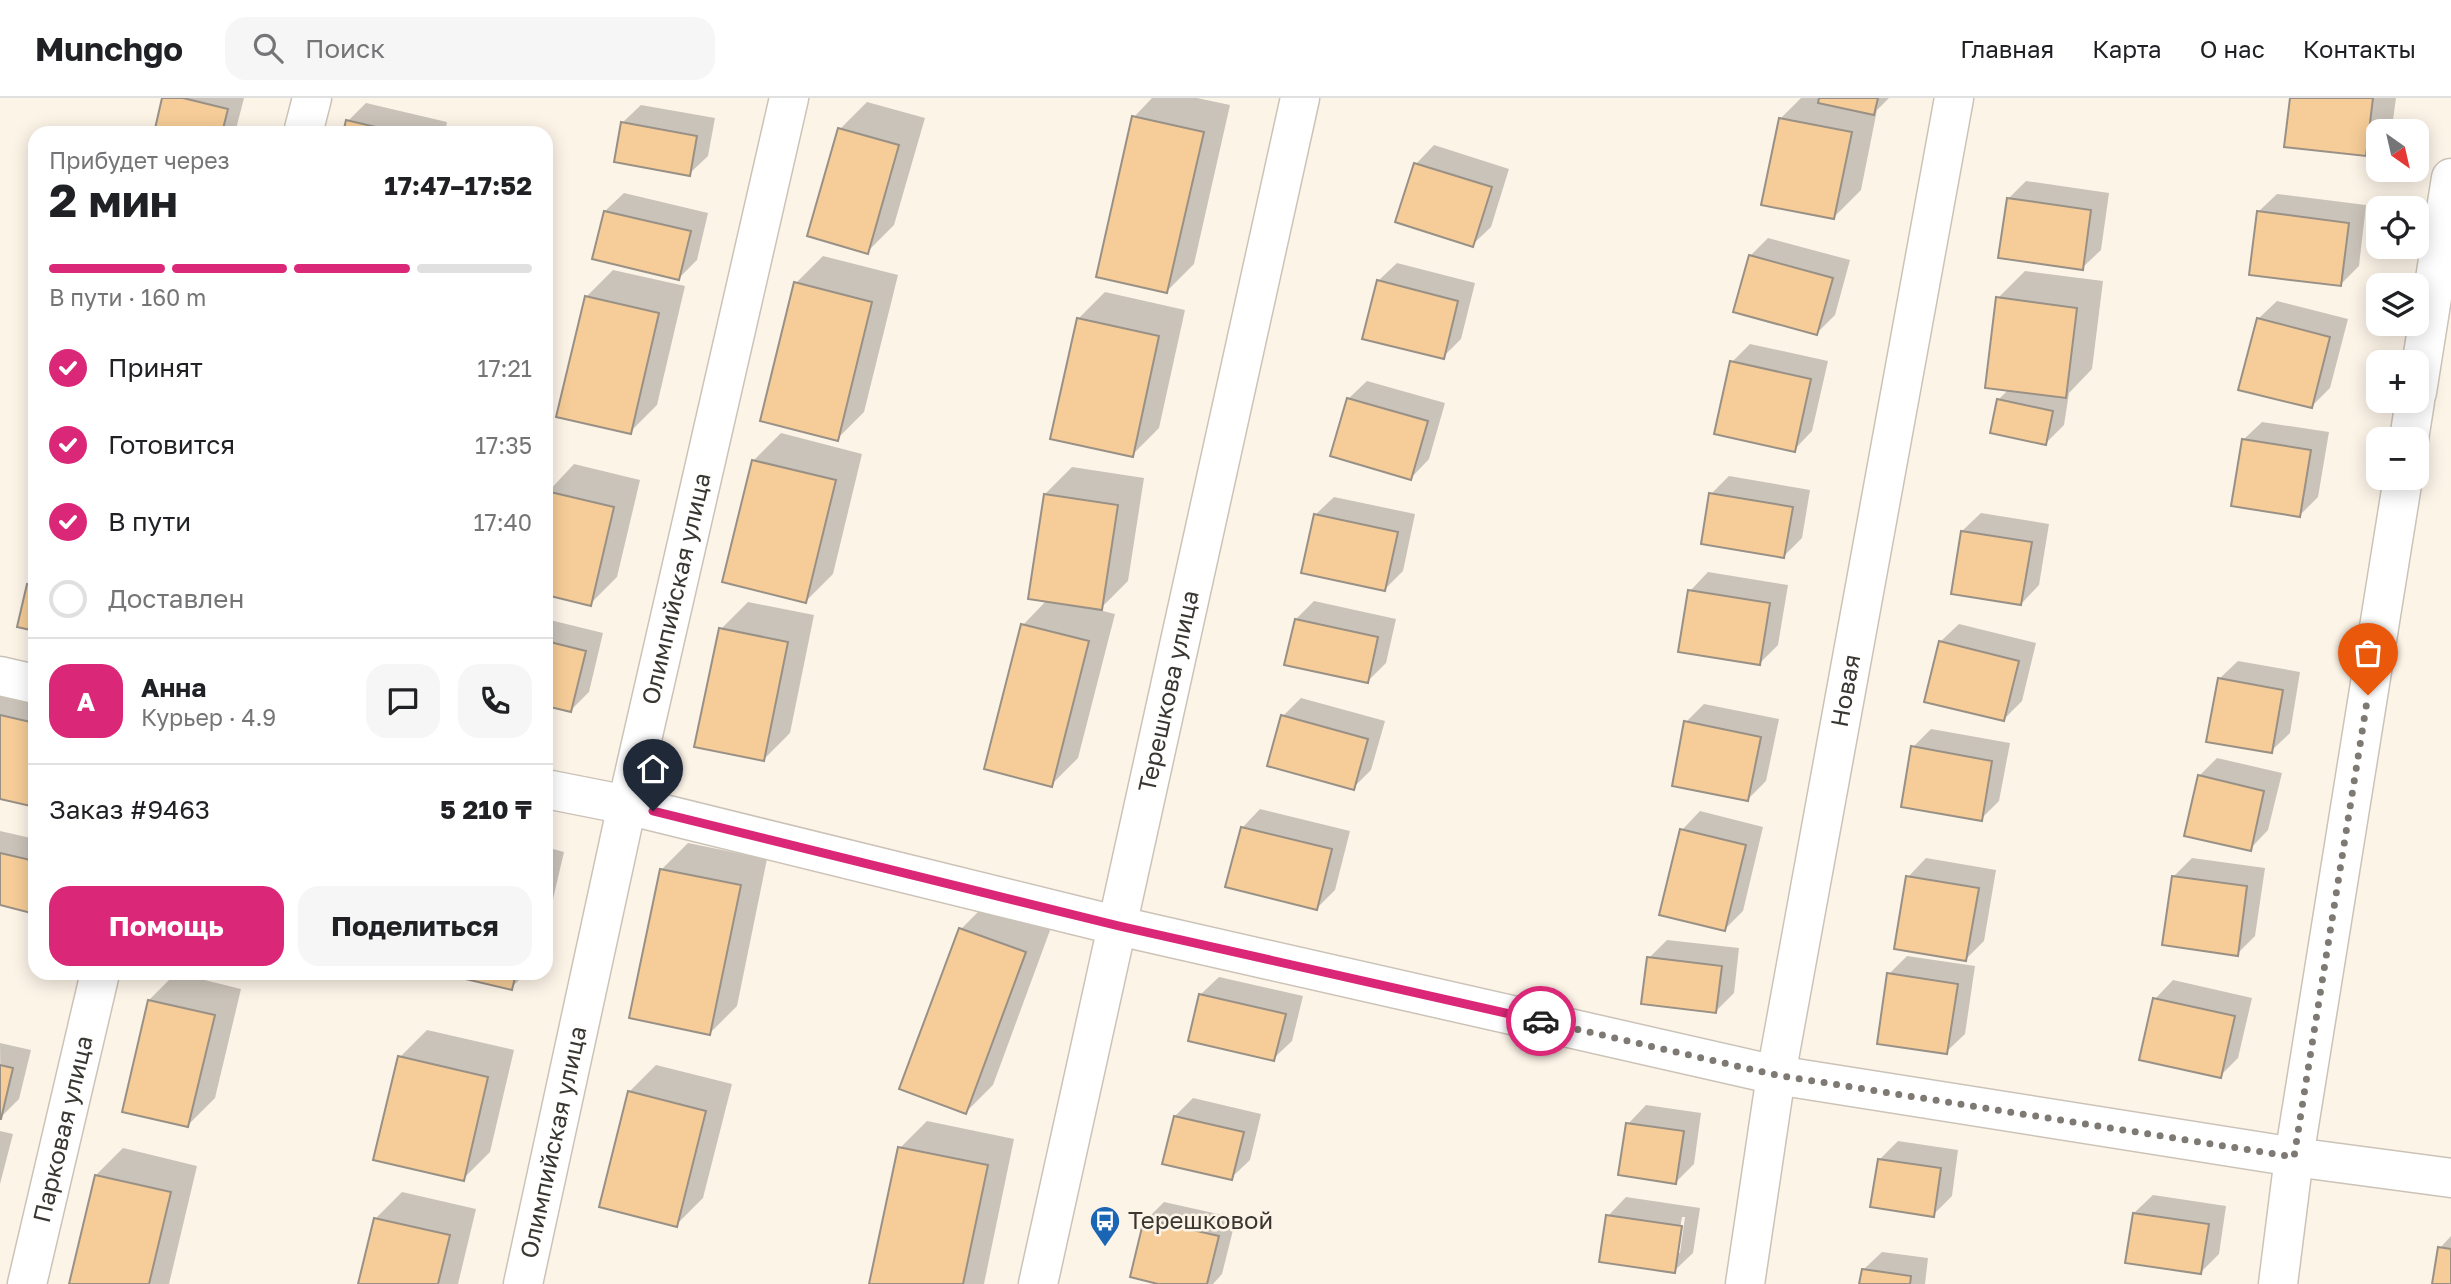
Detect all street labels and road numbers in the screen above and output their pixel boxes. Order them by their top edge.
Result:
street label: Олимпийская улица [634,470,716,707]
street label: Терешкова улица [1131,587,1204,795]
street label: Новая [1824,652,1865,729]
street label: Олимпийская улица [513,1023,592,1261]
street label: Парковая улица [26,1032,98,1225]

